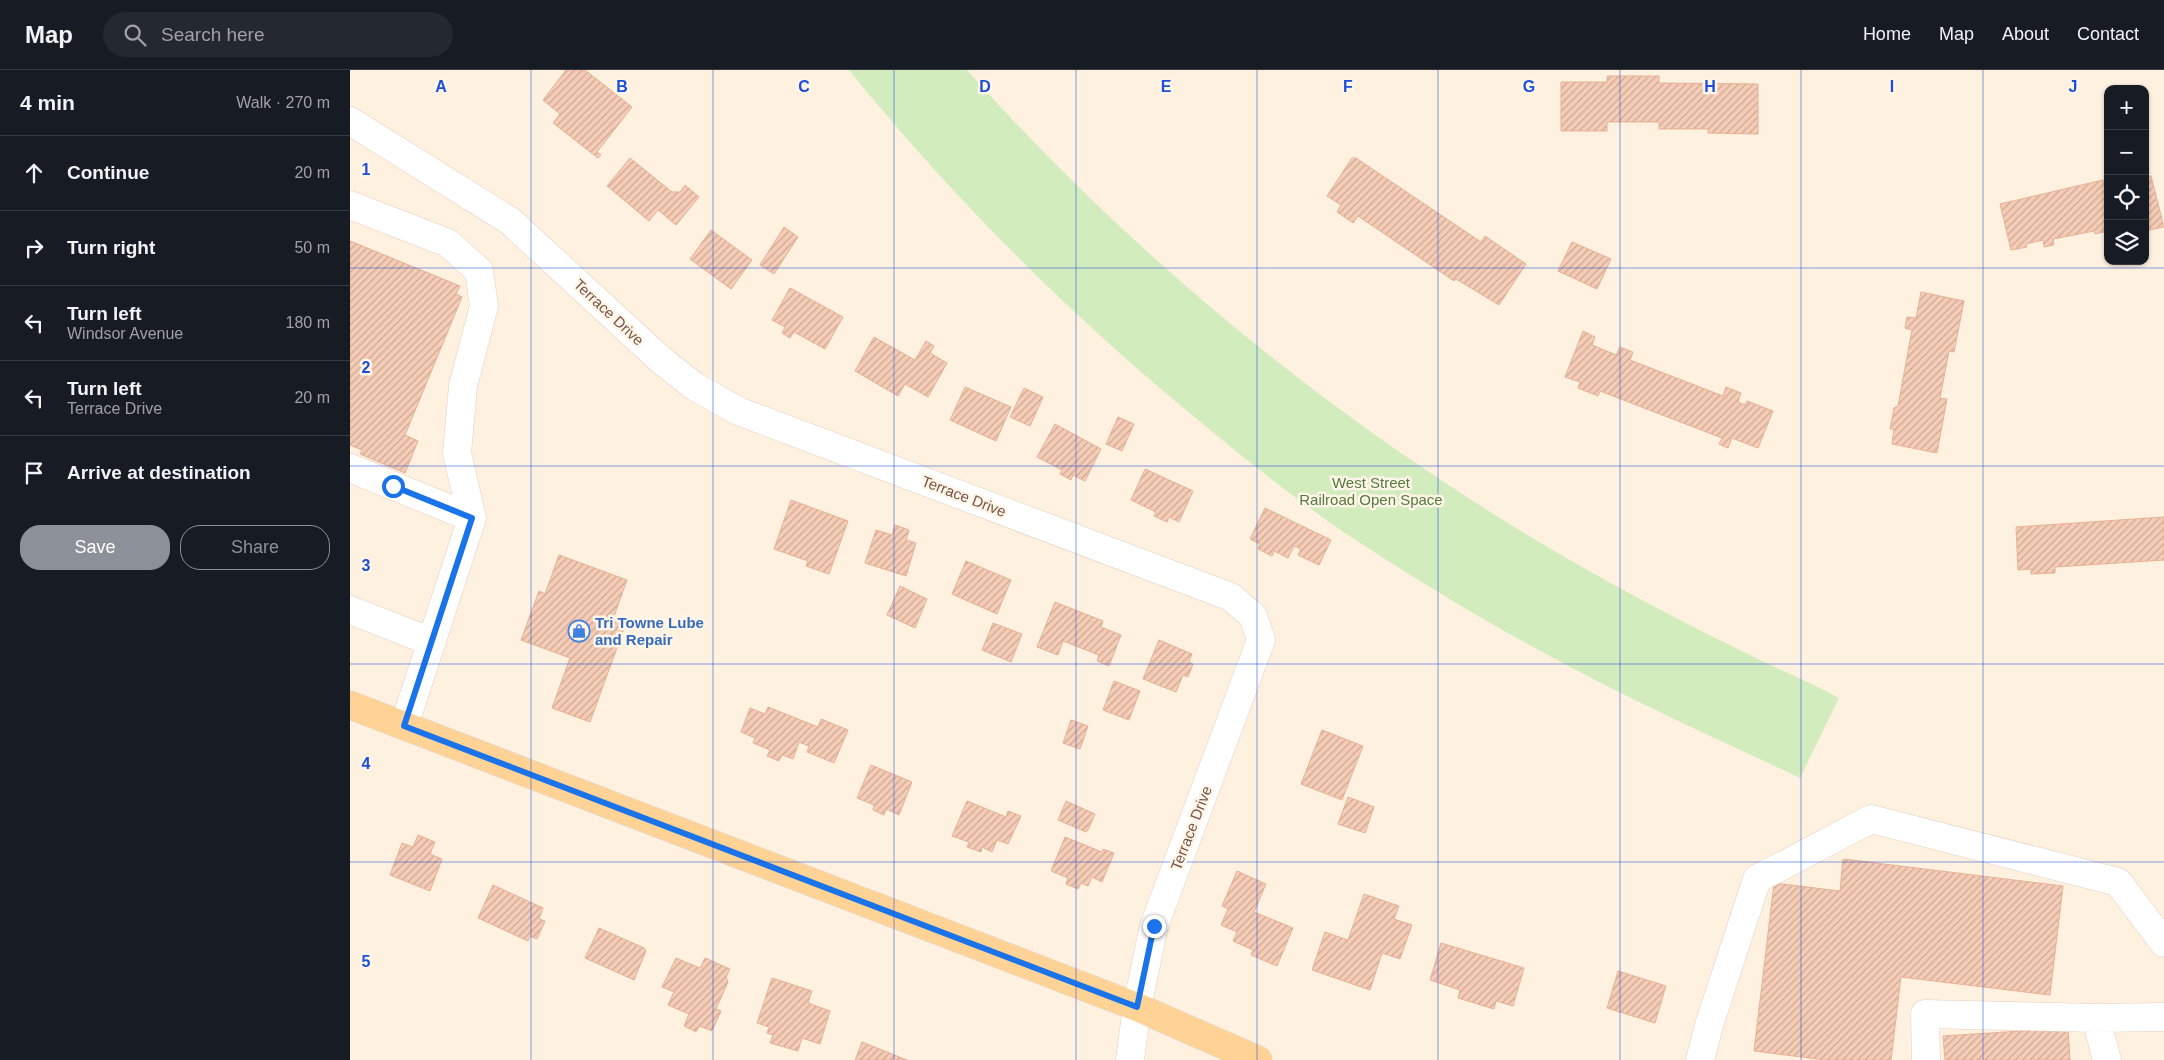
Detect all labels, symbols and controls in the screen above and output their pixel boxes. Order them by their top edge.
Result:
search box [103,12,453,57]
text: Map [25,21,73,48]
icon: search [121,21,149,49]
text: Search here [161,24,265,45]
text: Home [1863,24,1911,44]
text: Map [1939,24,1974,44]
text: About [2002,24,2049,44]
text: Contact [2077,24,2139,44]
text: A [435,78,447,95]
text: B [616,78,628,95]
text: C [798,78,810,95]
text: D [979,78,991,95]
text: E [1161,78,1172,95]
text: F [1343,78,1353,95]
text: G [1523,78,1535,95]
text: H [1704,78,1716,95]
text: I [1890,78,1894,95]
text: J [2069,78,2077,95]
map controls [2104,85,2149,265]
button: + [2104,85,2149,130]
text: 4 min [20,91,75,114]
text: Walk · 270 m [236,94,330,111]
button: − [2104,130,2149,175]
icon: ahead [20,159,48,187]
text: 1 [362,161,371,178]
text: Continue [67,162,149,183]
text: 20 m [294,164,330,181]
button: locate [2104,175,2149,220]
button: layers [2104,220,2149,265]
icon: right [20,234,48,262]
text: Turn right [67,237,155,258]
text: 50 m [294,239,330,256]
street label: Terrace Drive [571,275,647,349]
text: Turn left [67,303,142,324]
icon: left [20,309,48,337]
text: 180 m [286,314,330,331]
text: Windsor Avenue [67,325,183,342]
text: 2 [362,359,371,376]
text: Turn left [67,378,142,399]
icon: left [20,384,48,412]
text: 20 m [294,389,330,406]
text: Terrace Drive [67,400,162,417]
icon: arrive [20,459,48,487]
text: Arrive at destination [67,462,251,483]
street label: Terrace Drive [919,472,1009,520]
park label: West Street Railroad Open Space [1299,474,1443,508]
route start [382,475,405,498]
button: Save [20,525,170,570]
button: Share [180,525,330,570]
text: 3 [362,557,371,574]
place label: Tri Towne Lube and Repair [595,614,704,648]
shop icon: Tri Towne Lube and Repair [567,619,591,643]
text: 4 [362,755,371,772]
street label: Terrace Drive [1167,783,1215,873]
route end [1143,915,1166,938]
text: 5 [362,953,371,970]

